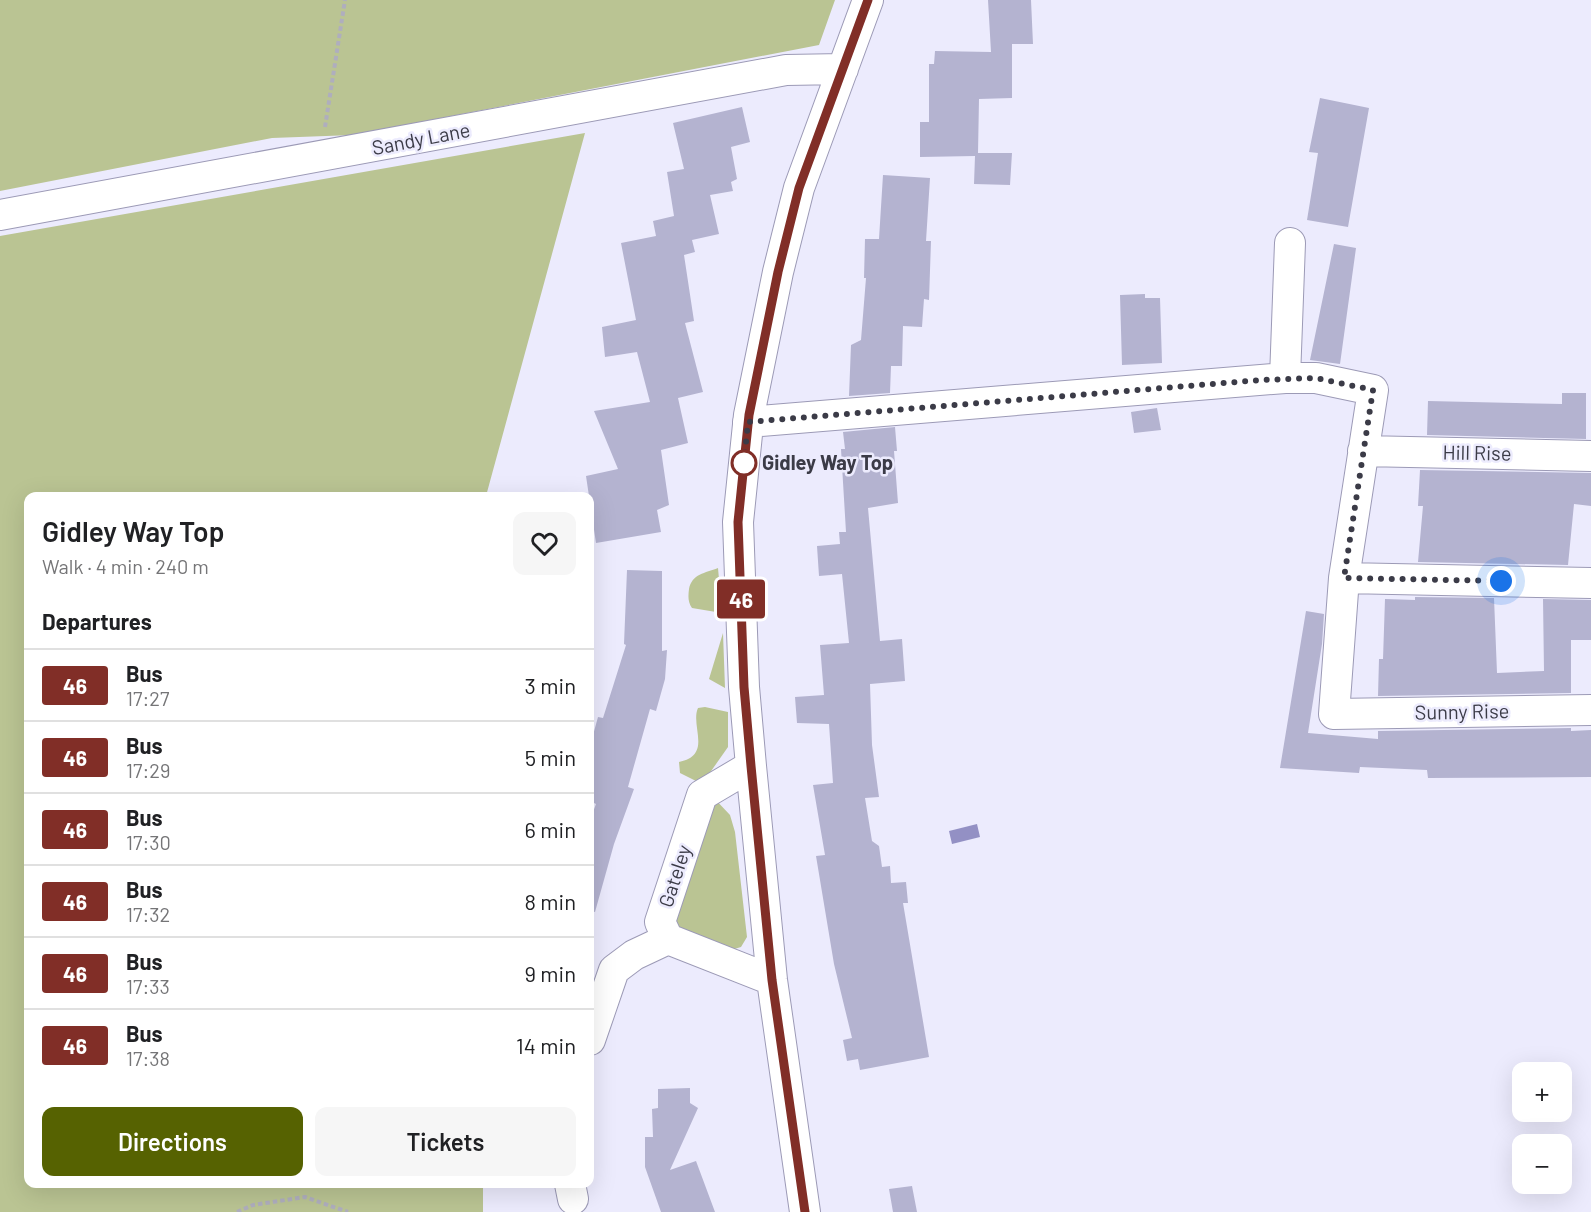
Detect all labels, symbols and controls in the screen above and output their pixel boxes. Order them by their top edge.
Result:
street label: Sandy Lane [370,117,472,159]
street label: Hill Rise [1442,439,1512,465]
marker: Gidley Way Top [731,450,757,476]
place label: Gidley Way Top [762,450,893,474]
button: heart [513,512,576,575]
text: Gidley Way Top [42,514,224,548]
text: Walk · 4 min · 240 m [42,554,209,578]
your location [1486,566,1516,596]
line badge: 46 [714,580,768,618]
text: 46 [729,587,753,612]
text: Departures [42,608,152,634]
text: Bus [126,660,163,686]
text: 3 min [525,672,576,698]
text: 46 [63,673,87,698]
text: 17:27 [126,686,169,710]
street label: Sunny Rise [1414,698,1509,724]
text: Bus [126,732,163,758]
text: 5 min [525,744,576,770]
text: 46 [63,745,87,770]
text: 17:29 [126,758,170,782]
text: Bus [126,804,163,830]
text: 6 min [525,816,576,842]
text: 46 [63,817,87,842]
text: 17:30 [126,830,171,854]
street label: Gateley [653,841,695,910]
text: Bus [126,876,163,902]
text: 8 min [524,888,576,914]
text: 46 [63,889,87,914]
text: 17:32 [126,902,170,926]
text: Bus [126,948,163,974]
text: 9 min [524,960,576,986]
text: 46 [63,961,87,986]
text: 17:33 [126,974,170,998]
text: Bus [126,1020,163,1046]
text: 14 min [516,1032,576,1058]
text: 46 [63,1033,87,1058]
text: 17:38 [126,1046,170,1070]
map controls [1512,1062,1572,1194]
button: + [1512,1062,1572,1122]
button: Directions [42,1107,303,1176]
button: Tickets [315,1107,576,1176]
button: − [1512,1134,1572,1194]

